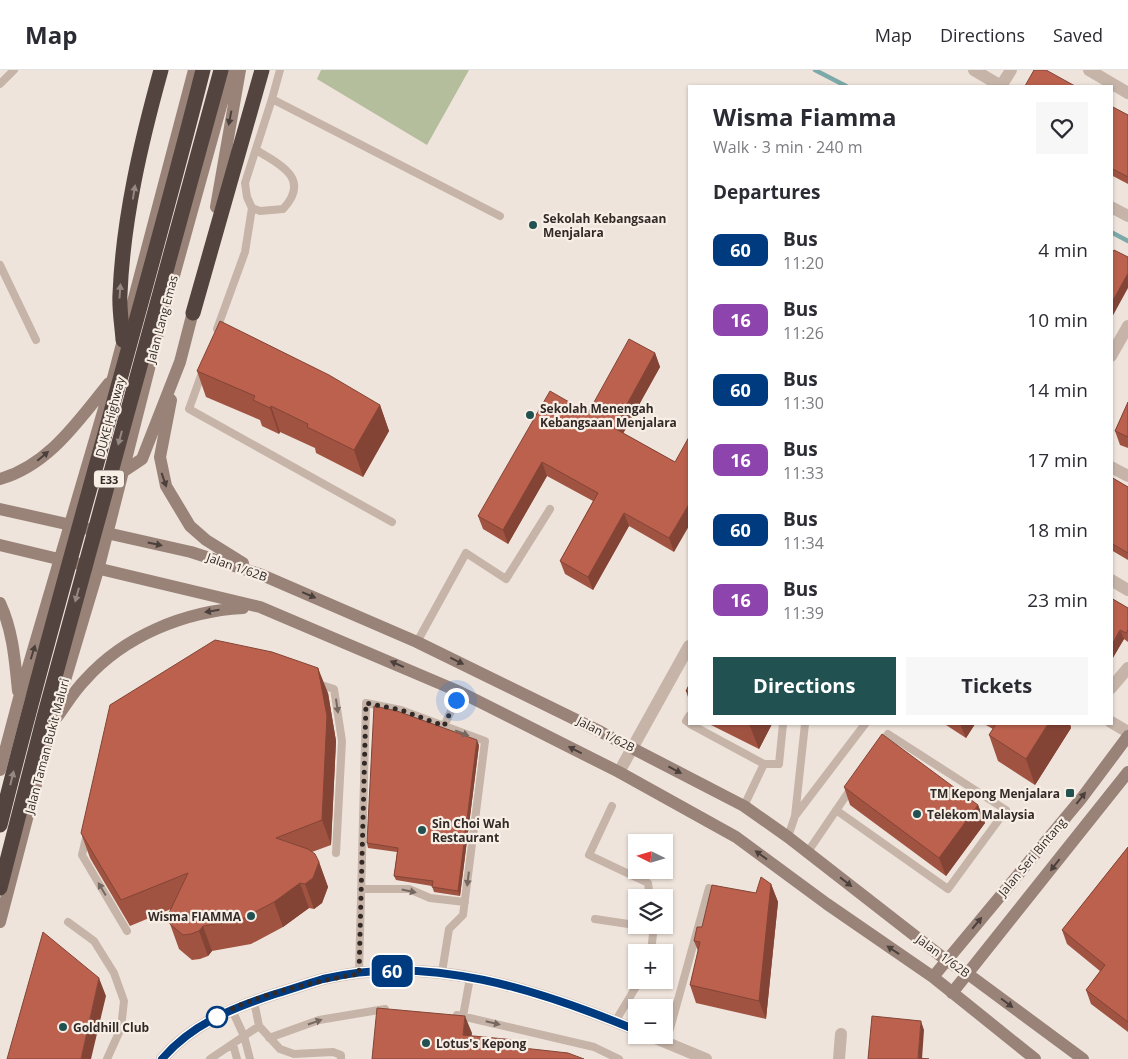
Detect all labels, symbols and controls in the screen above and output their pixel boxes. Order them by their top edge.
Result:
text: Map [25,18,77,51]
text: Map [875,23,912,47]
text: Directions [940,23,1025,47]
text: Saved [1053,23,1103,47]
text: Wisma Fiamma [713,100,896,133]
button: heart [1036,102,1088,154]
one-way arrow [226,110,234,126]
text: Walk · 3 min · 240 m [713,136,863,158]
text: Departures [713,179,820,205]
one-way arrow [130,184,138,200]
place label: Sekolah Kebangsaan Menjalara [543,210,666,241]
marker: Sekolah Kebangsaan Menjalara [527,219,539,231]
text: Bus [783,226,818,252]
text: 4 min [1038,237,1088,263]
text: 60 [730,238,751,262]
text: 11:20 [783,252,824,274]
street label: Jalan Lang Emas [142,273,182,366]
one-way arrow [117,283,125,299]
text: Bus [783,296,818,322]
text: 10 min [1027,307,1088,333]
text: 16 [730,308,751,332]
text: 11:26 [783,322,824,344]
text: Bus [783,366,818,392]
street label: DUKE Highway [91,374,129,459]
text: 14 min [1027,377,1088,403]
text: 60 [730,378,751,402]
text: 11:30 [783,392,824,414]
place label: Sekolah Menengah Kebangsaan Menjalara [540,400,677,431]
marker: Sekolah Menengah Kebangsaan Menjalara [524,409,536,421]
one-way arrow [116,430,124,445]
text: Bus [783,436,818,462]
text: 17 min [1027,447,1088,473]
text: 16 [730,448,751,472]
one-way arrow [36,451,49,462]
text: 11:33 [783,462,824,484]
road number: E33 [94,470,124,488]
one-way arrow [161,472,168,487]
text: Bus [783,506,818,532]
text: 18 min [1027,517,1088,543]
text: 60 [730,518,751,542]
text: 11:34 [783,532,824,554]
one-way arrow [147,540,162,548]
street label: Jalan 1/62B [204,548,270,585]
text: Bus [783,576,818,602]
one-way arrow [73,587,81,602]
text: 23 min [1027,587,1088,613]
text: 16 [730,588,751,612]
one-way arrow [302,591,316,599]
text: 11:39 [783,602,824,624]
one-way arrow [203,607,219,615]
one-way arrow [29,644,37,659]
one-way arrow [450,657,464,665]
button: Directions [713,657,896,715]
button: Tickets [906,657,1088,715]
one-way arrow [390,660,404,668]
street label: Jalan Taman Bukit Maluri [21,677,73,816]
your location [444,688,469,713]
one-way arrow [333,698,341,714]
street label: Jalan 1/62B [573,712,638,756]
one-way arrow [455,730,470,737]
one-way arrow [568,746,582,754]
one-way arrow [668,766,682,774]
one-way arrow [8,771,16,786]
place label: TM Kepong Menjalara [930,785,1060,802]
marker: TM Kepong Menjalara [1064,787,1076,799]
one-way arrow [1076,792,1087,805]
place label: Telekom Malaysia [927,806,1035,823]
marker: Telekom Malaysia [911,808,923,820]
street label: Jalan Seri Bintang [994,814,1070,901]
place label: Sin Choi Wah Restaurant [432,815,510,846]
marker: Sin Choi Wah Restaurant [416,824,428,836]
north arrow [628,834,672,879]
map controls [628,834,673,1044]
one-way arrow [755,850,768,861]
one-way arrow [1049,858,1060,871]
one-way arrow [464,871,472,887]
one-way arrow [839,877,852,888]
one-way arrow [98,883,107,896]
one-way arrow [401,887,417,895]
button: layers [628,889,673,934]
place label: Wisma FIAMMA [148,908,242,925]
marker: Wisma FIAMMA [245,910,257,922]
one-way arrow [972,916,983,929]
street label: Jalan 1/62B [912,930,974,981]
button: + [628,944,673,989]
one-way arrow [886,945,900,954]
line badge: 60 [370,955,414,987]
text: 60 [382,959,402,983]
one-way arrow [1000,998,1014,1008]
button: − [628,999,673,1044]
unlabelled marker [206,1006,228,1028]
one-way arrow [308,1018,323,1026]
place label: Goldhill Club [73,1019,150,1036]
one-way arrow [485,1019,500,1027]
marker: Goldhill Club [57,1021,69,1033]
place label: Lotus's Kepong [436,1035,527,1052]
marker: Lotus's Kepong [420,1037,432,1049]

